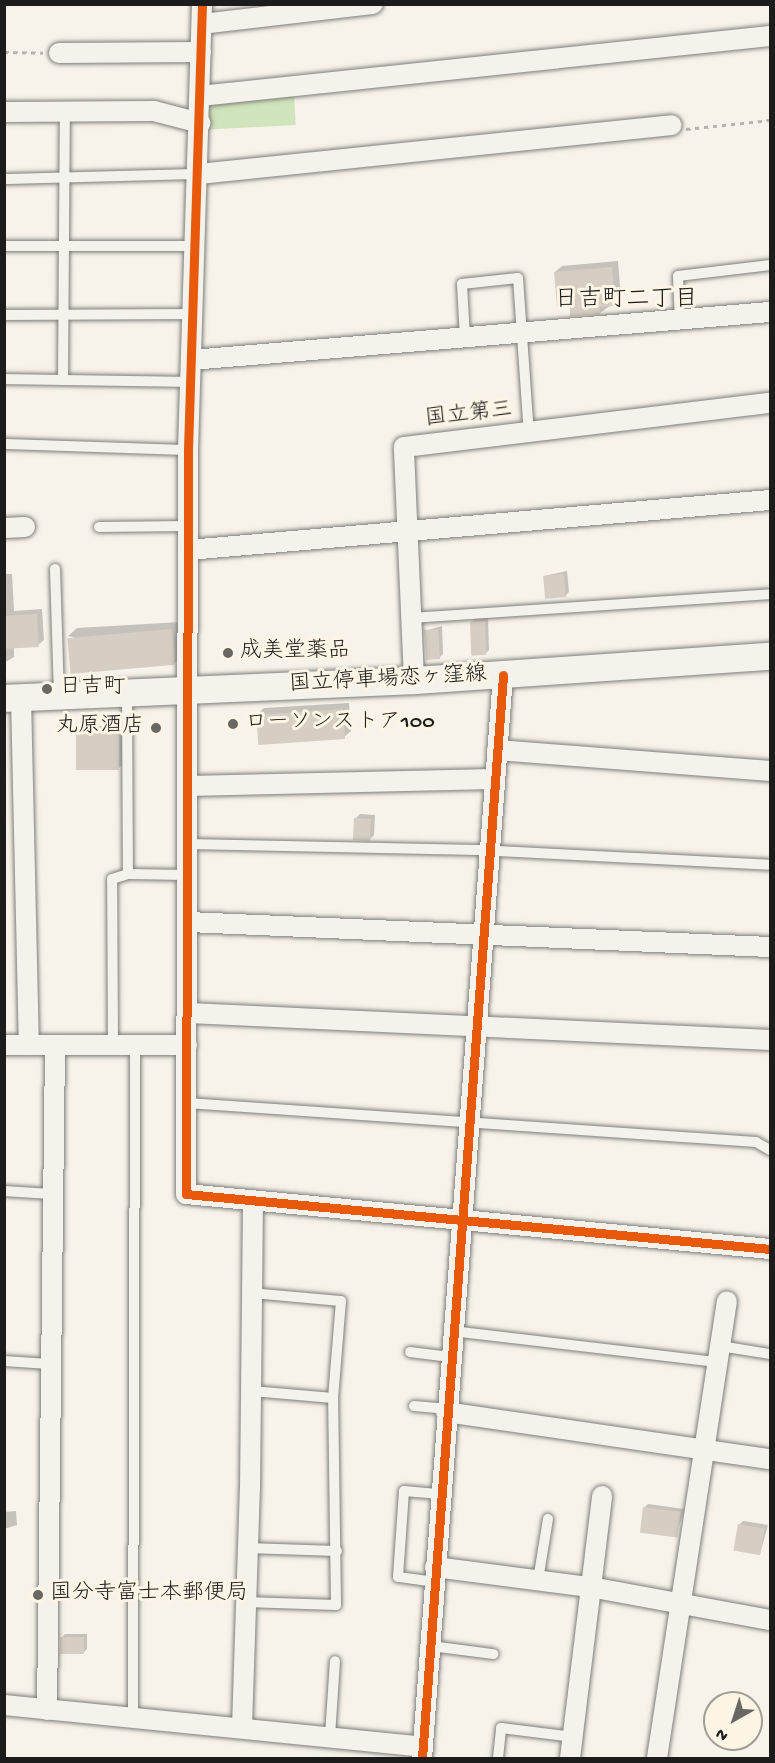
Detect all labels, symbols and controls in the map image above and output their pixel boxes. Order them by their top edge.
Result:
district label: 日吉町二丁目 [554,287,698,315]
street label: 国立第三 [424,398,514,434]
place label: 成美堂薬品 [240,640,350,666]
marker: 成美堂薬品 [221,646,235,660]
street label: 国立停車場恋ヶ窪線 [288,663,488,699]
place label: 日吉町 [59,676,125,702]
marker: 日吉町 [40,682,54,696]
place label: ローソンストア100 [245,711,433,737]
place label: 丸原酒店 [56,715,144,741]
marker: ローソンストア100 [226,717,240,731]
marker: 丸原酒店 [149,721,163,735]
place label: 国分寺富士本郵便局 [50,1582,248,1608]
marker: 国分寺富士本郵便局 [31,1588,45,1602]
north arrow [703,1691,763,1751]
text: N [713,1723,733,1744]

